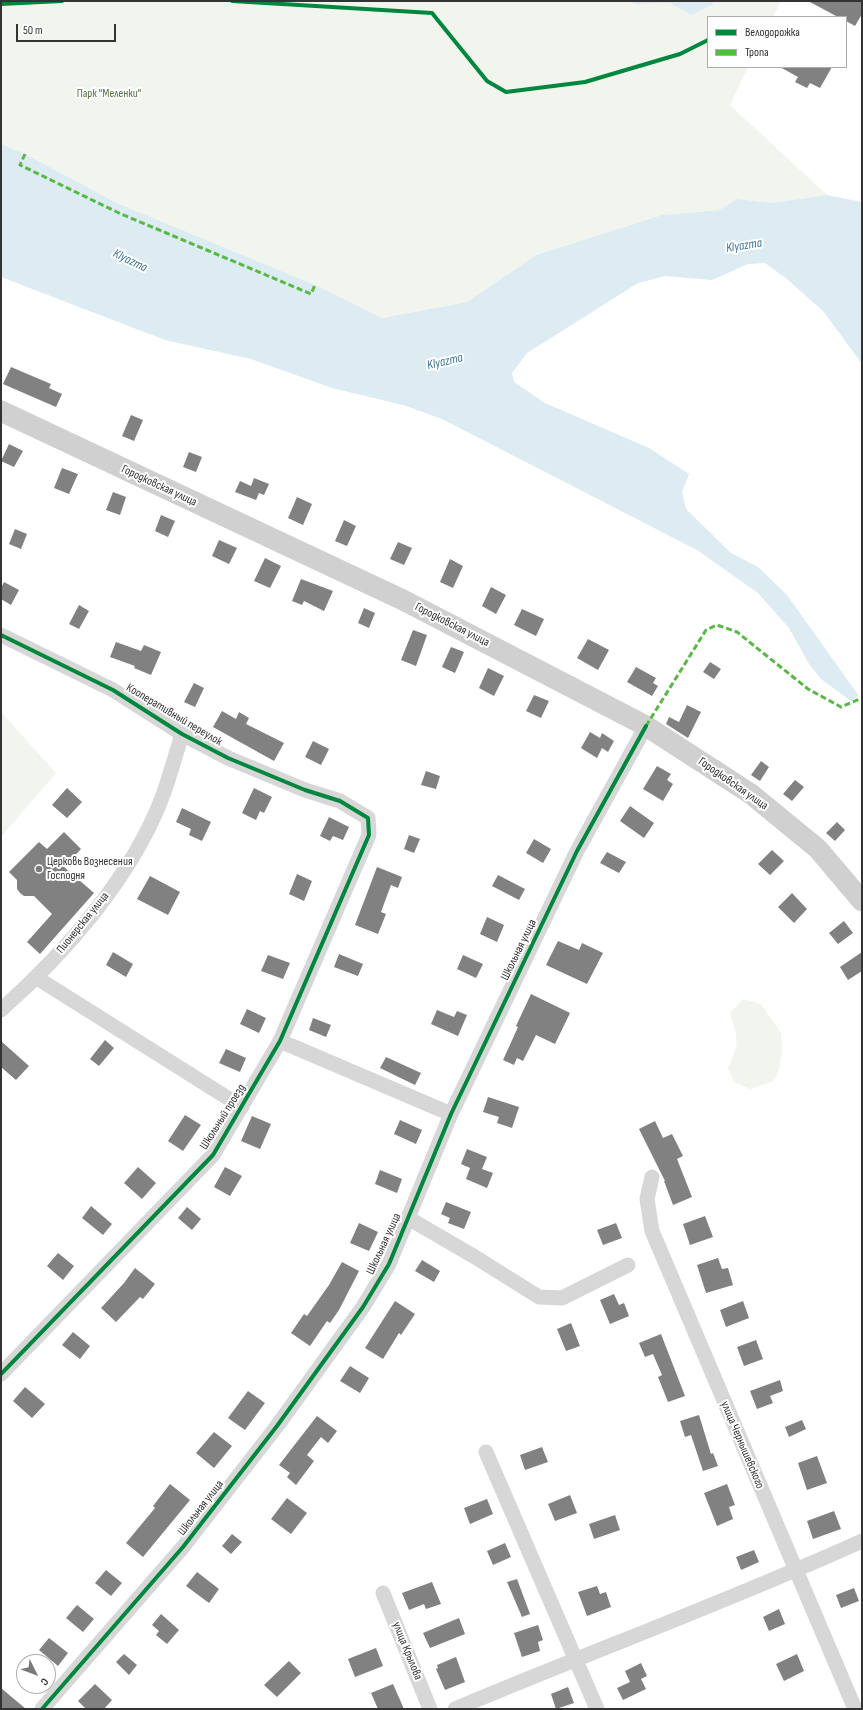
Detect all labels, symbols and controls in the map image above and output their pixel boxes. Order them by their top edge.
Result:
scale bar [18,16,118,42]
legend [707,16,847,68]
text: 50 m [23,23,43,38]
text: Велодорожка [745,25,800,40]
text: Тропа [745,45,769,60]
park label: Парк "Меленки" [77,87,141,101]
water label: Klyazma [725,235,763,257]
water label: Klyazma [110,246,150,276]
water label: Klyazma [426,350,464,374]
street label: Городковская улица [119,462,199,510]
street label: Городковская улица [412,600,492,650]
street label: Кооперативный переулок [123,681,225,749]
street label: Городковская улица [695,755,771,813]
place label: Церковь Вознесения Господня [47,855,133,883]
marker: Церковь Вознесения Господня [34,864,44,874]
street label: Пионерская улица [54,889,112,957]
street label: Школьная улица [498,917,540,983]
street label: Школьный проезд [197,1082,249,1152]
street label: Школьная улица [364,1211,404,1277]
street label: улица Чернышевского [717,1399,767,1491]
street label: Школьная улица [175,1478,227,1538]
street label: улица Крылова [389,1620,425,1682]
north arrow [16,1654,56,1694]
text: С [38,1675,51,1688]

